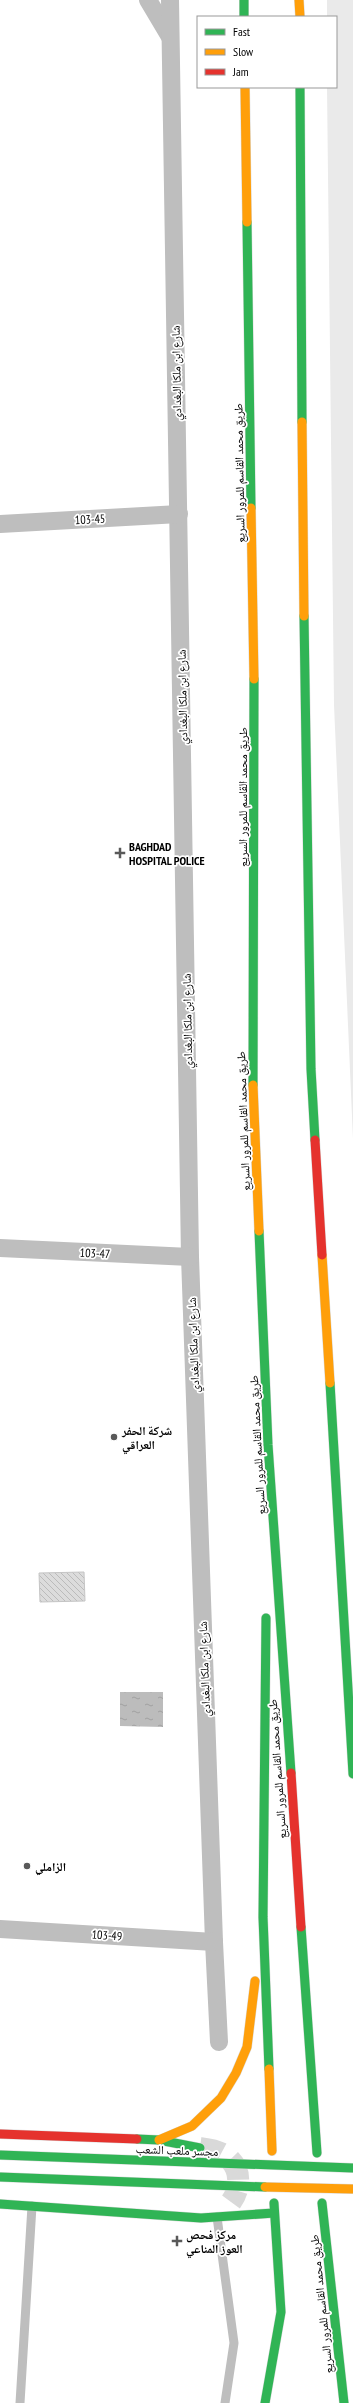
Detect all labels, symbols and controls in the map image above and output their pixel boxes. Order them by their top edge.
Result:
legend [197,16,337,88]
text: Fast [233,24,251,39]
text: Slow [233,44,254,59]
text: Jam [232,64,249,79]
street label: شارع ابن ملكا البغدادي [168,325,187,421]
street label: طريق محمد القاسم للمرور السريع [230,403,249,543]
street label: 103-45 [74,511,106,527]
street label: شارع ابن ملكا البغدادي [174,649,193,745]
street label: طريق محمد القاسم للمرور السريع [235,727,251,867]
place label: BAGHDAD HOSPITAL POLICE [129,839,205,868]
marker: BAGHDAD HOSPITAL POLICE [114,847,126,859]
street label: شارع ابن ملكا البغدادي [179,973,198,1069]
street label: طريق محمد القاسم للمرور السريع [233,1051,254,1191]
street label: 103-47 [79,1245,111,1261]
street label: شارع ابن ملكا البغدادي [184,1297,205,1393]
street label: طريق محمد القاسم للمرور السريع [246,1375,269,1515]
place label: شركة الحفر العراقي [121,1423,172,1454]
marker: شركة الحفر العراقي [109,1432,119,1442]
street label: شارع ابن ملكا البغدادي [195,1621,216,1717]
street label: طريق محمد القاسم للمرور السريع [265,1699,290,1839]
place label: الزاملي [35,1859,66,1876]
marker: الزاملي [22,1861,32,1871]
street label: 103-49 [91,1926,123,1944]
street label: مجسر ملعب الشعب [135,2141,219,2159]
place label: مركز فحص العوز المناعي [186,2227,243,2258]
street label: طريق محمد القاسم للمرور السريع [306,2234,337,2374]
marker: مركز فحص العوز المناعي [171,2235,183,2247]

